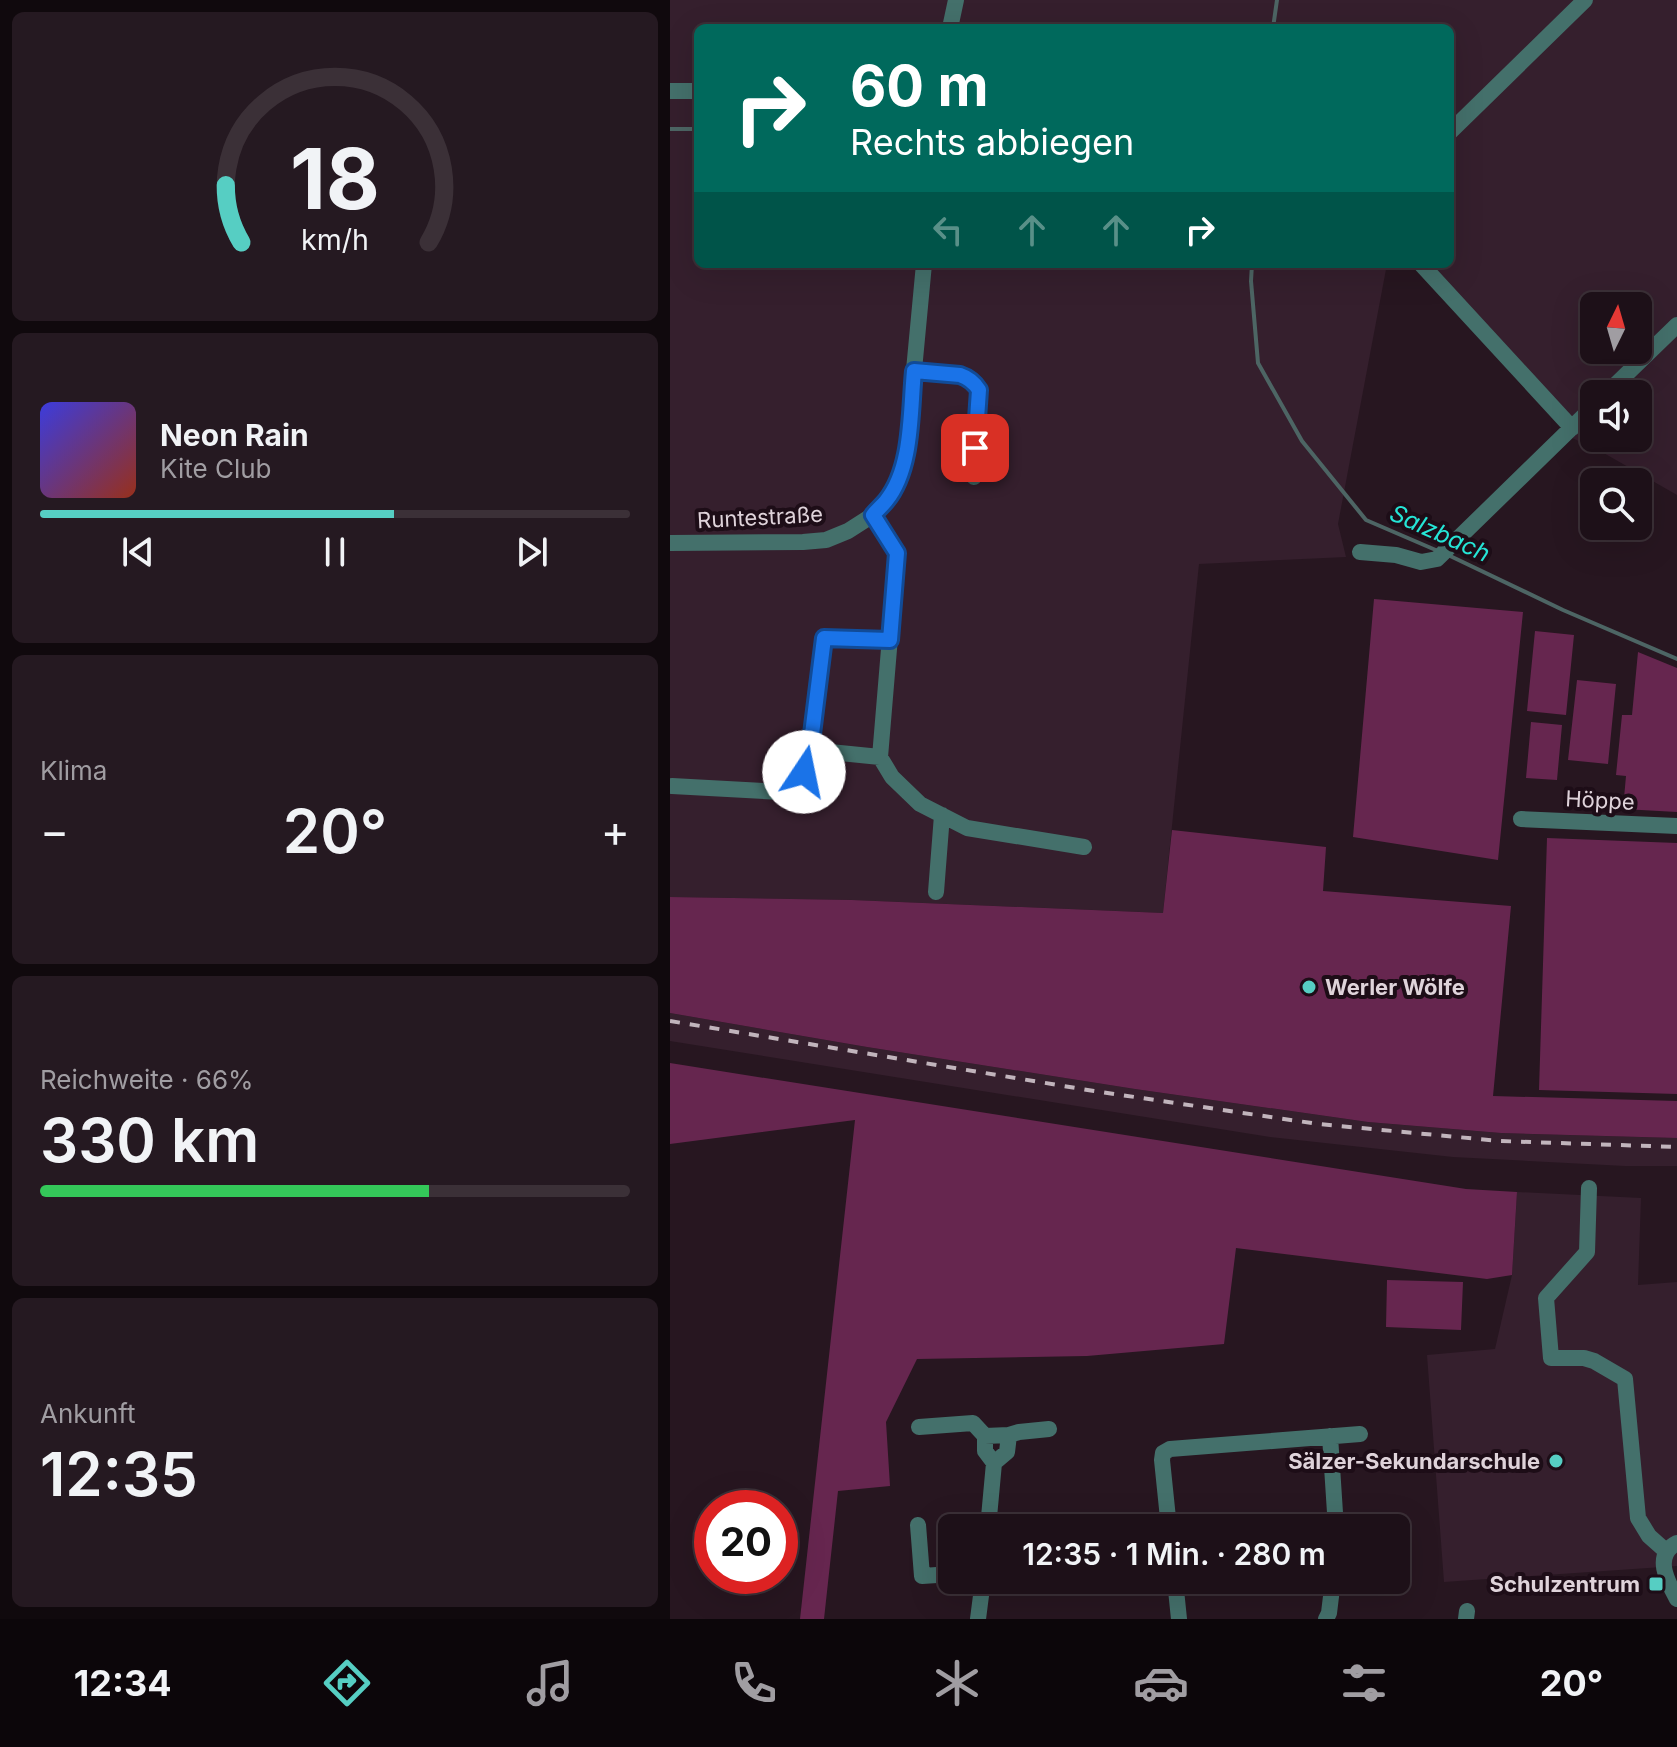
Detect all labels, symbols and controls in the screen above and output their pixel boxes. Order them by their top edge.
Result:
text: 60 m [850,52,989,120]
icon: right [718,56,822,160]
text: Rechts abbiegen [850,120,1134,164]
text: 18 [290,127,380,228]
icon: left [926,208,970,252]
icon: ahead [1010,208,1054,252]
icon: ahead [1094,208,1138,252]
icon: right [1178,208,1222,252]
text: km/h [301,222,369,257]
north arrow [1580,292,1652,364]
map controls [1580,292,1652,540]
button: sound [1580,380,1652,452]
pin [941,414,1009,482]
text: Neon Rain [160,417,309,453]
icon: arrive [953,426,997,470]
text: Kite Club [160,453,271,484]
button: search [1580,468,1652,540]
water label: Salzbach [1385,498,1495,568]
street label: Runtestraße [696,501,824,533]
icon: previous [116,530,160,574]
icon: pause [313,530,357,574]
icon: next [510,530,554,574]
position arrow [762,730,846,814]
text: Klima [40,755,107,786]
street label: Höppe [1565,785,1635,815]
text: 20° [283,795,387,867]
text: − [40,804,69,858]
text: + [601,804,630,858]
place label: Werler Wölfe [1325,974,1465,1000]
marker: Werler Wölfe [1300,978,1318,996]
text: Reichweite · 66% [40,1064,254,1095]
text: 330 km [40,1104,259,1176]
text: Ankunft [40,1398,136,1429]
text: 12:35 [40,1438,198,1510]
place label: Sälzer-Sekundarschule [1288,1448,1540,1474]
marker: Sälzer-Sekundarschule [1547,1452,1565,1470]
speed limit sign: 20 [694,1490,798,1594]
text: 12:35 · 1 Min. · 280 m [1022,1536,1326,1572]
place label: Schulzentrum [1490,1571,1640,1597]
marker: Schulzentrum [1647,1575,1665,1593]
icon: directions [319,1655,375,1711]
icon: music [522,1655,578,1711]
icon: phone [726,1655,782,1711]
icon: climate [929,1655,985,1711]
icon: car [1133,1655,1189,1711]
icon: filters [1336,1655,1392,1711]
text: 12:34 [74,1661,172,1705]
text: 20° [1540,1661,1603,1705]

